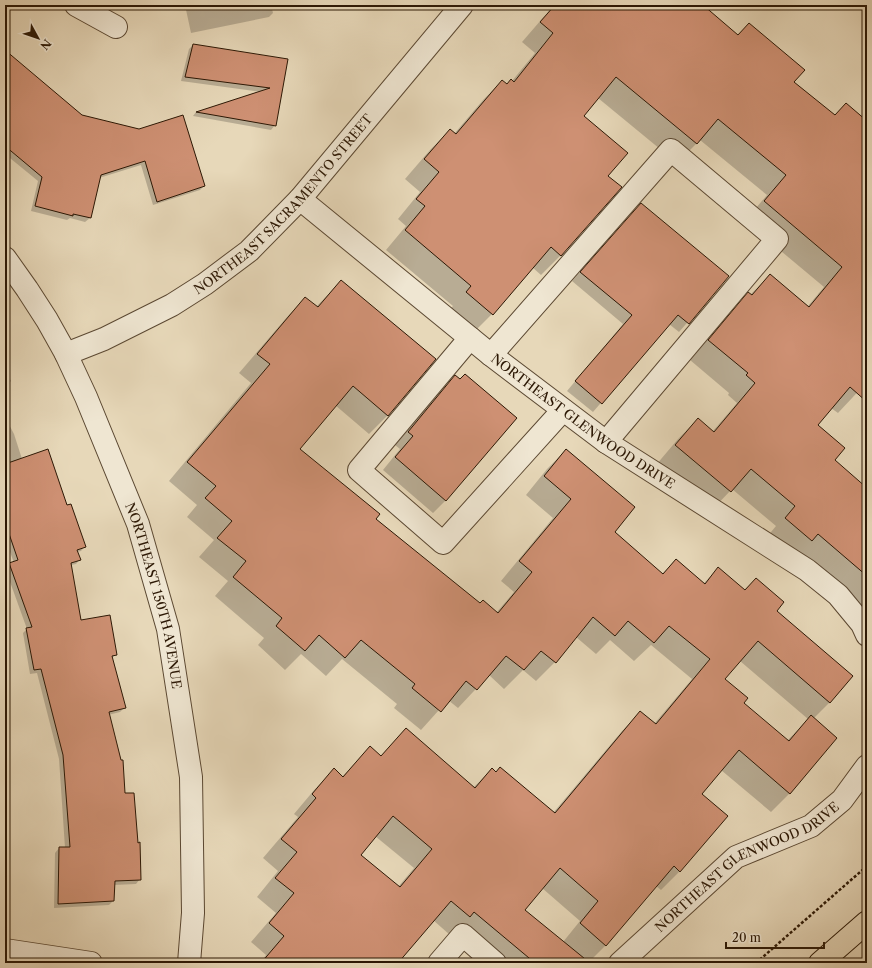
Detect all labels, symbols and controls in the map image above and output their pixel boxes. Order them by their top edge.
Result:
north arrow [18,18,58,58]
text: N [37,36,54,53]
street label: NORTHEAST SACRAMENTO STREET [190,111,376,297]
street label: NORTHEAST GLENWOOD DRIVE [488,350,678,492]
street label: NORTHEAST 150TH AVENUE [122,500,185,690]
street label: NORTHEAST GLENWOOD DRIVE [652,798,842,935]
scale bar [726,924,824,950]
text: 20 m [732,930,761,945]

